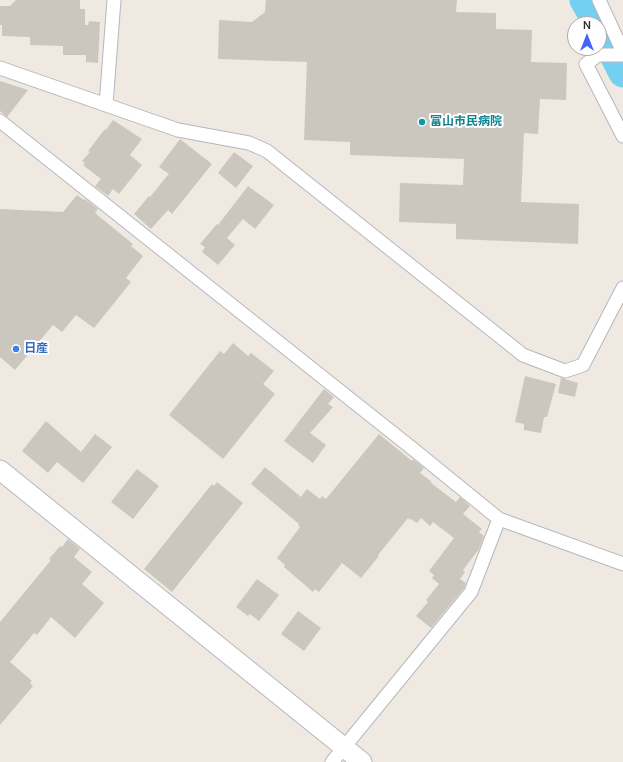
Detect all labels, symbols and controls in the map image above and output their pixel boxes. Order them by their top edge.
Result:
north arrow [567,16,607,56]
text: N [583,17,591,32]
place label: 富山市民病院 [430,115,502,129]
marker: 富山市民病院 [417,117,427,127]
place label: 日産 [24,342,48,356]
marker: 日産 [11,344,21,354]

